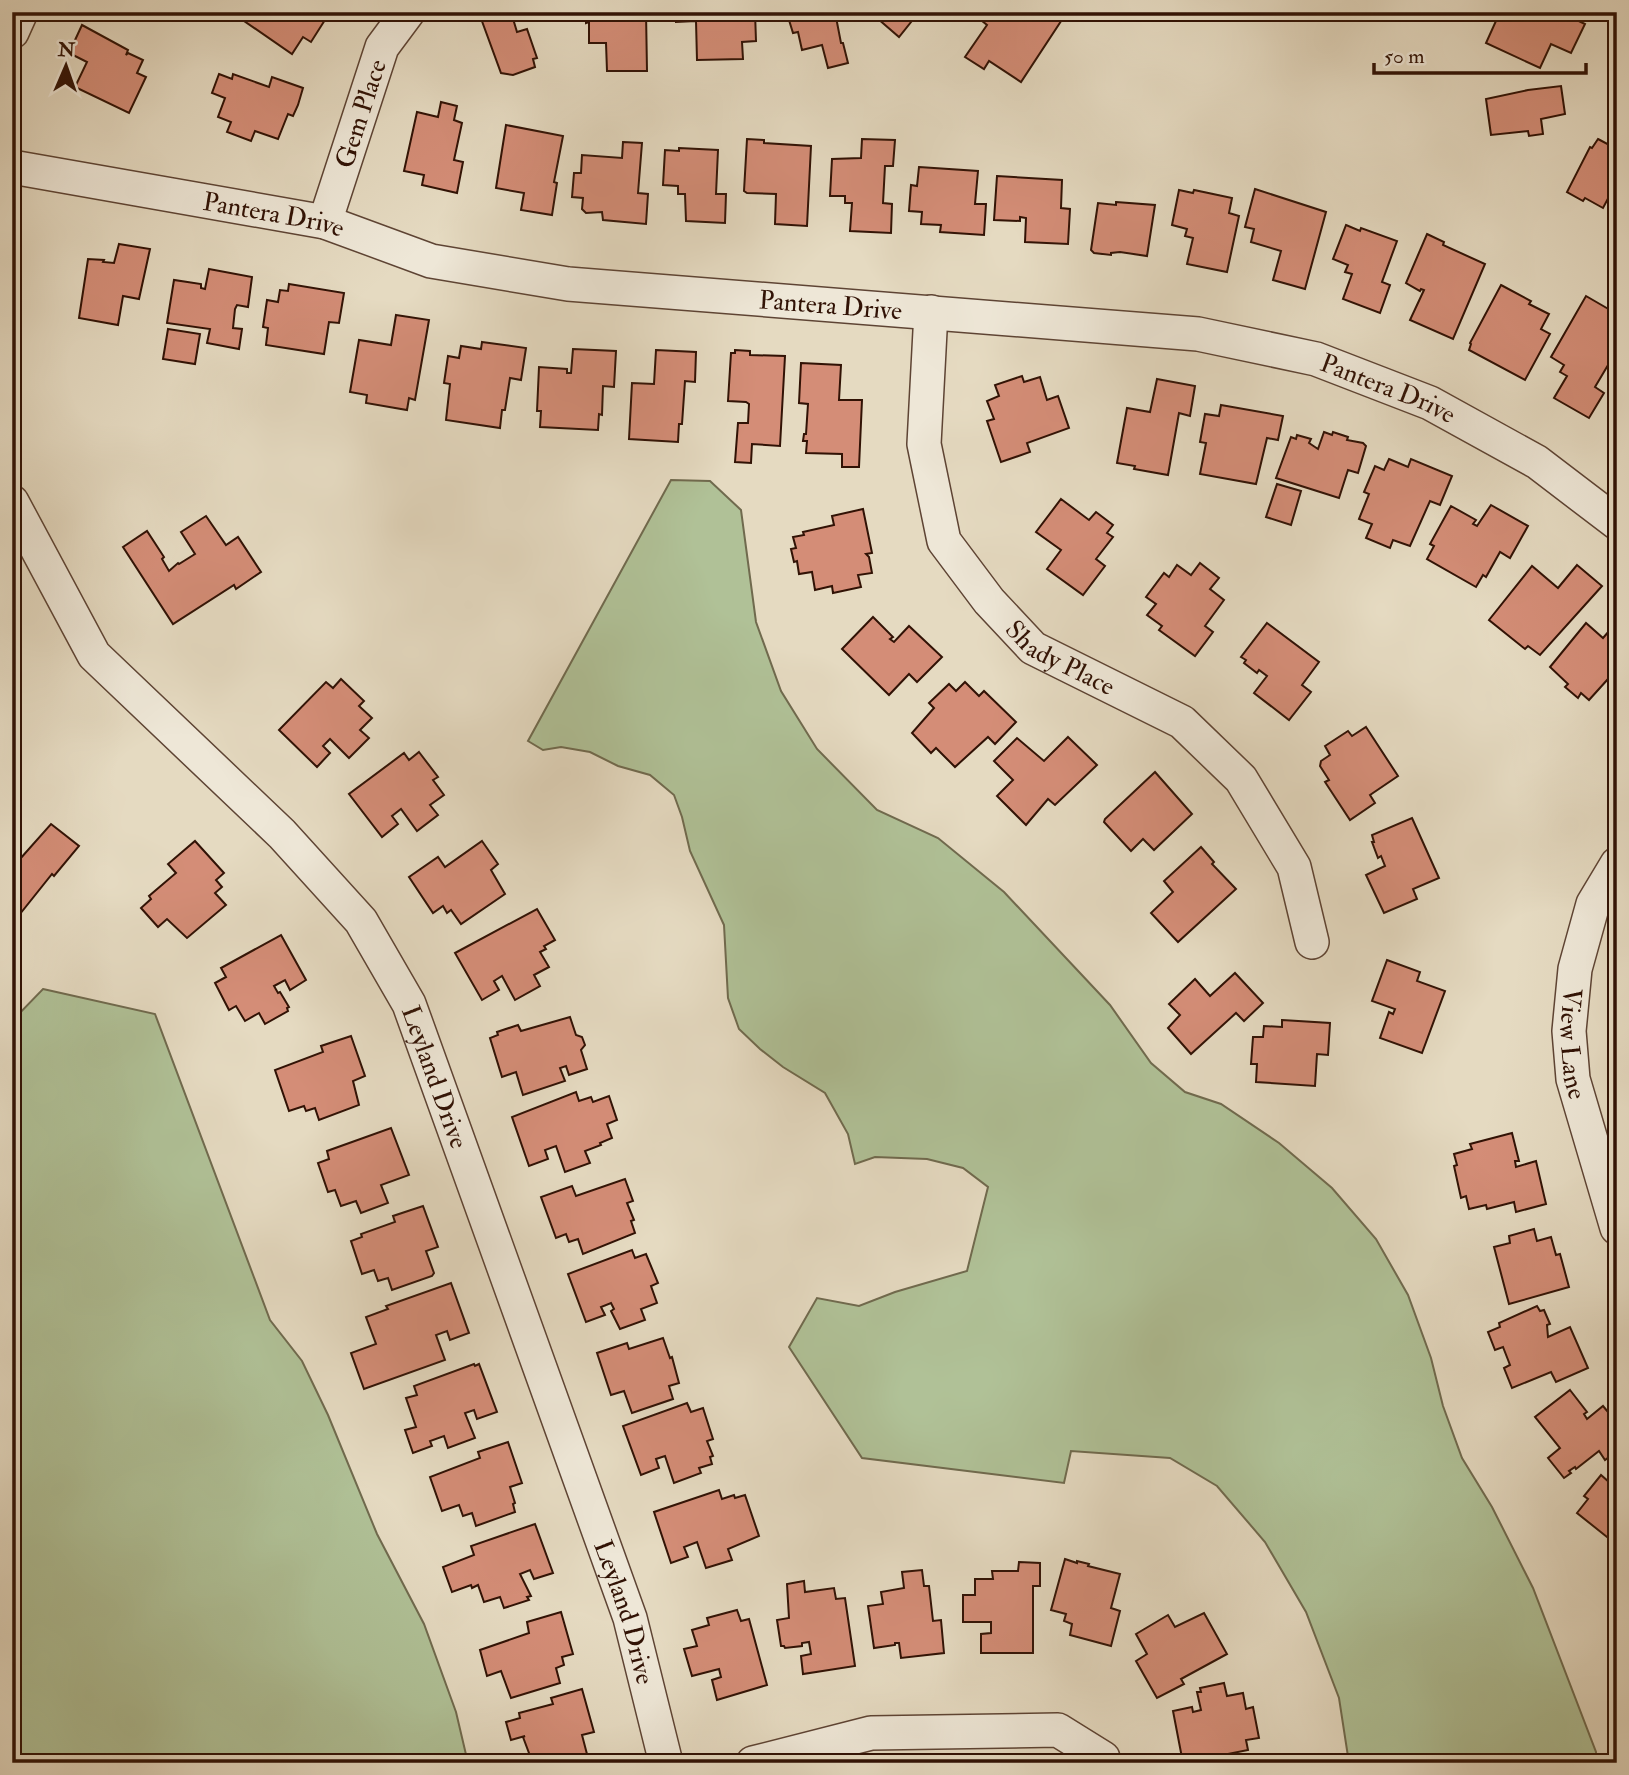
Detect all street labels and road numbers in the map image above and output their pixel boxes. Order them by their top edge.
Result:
street label: Gem Place [329,55,394,172]
street label: Pantera Drive [200,186,349,245]
street label: Pantera Drive [758,284,903,327]
street label: Pantera Drive [1316,347,1461,431]
street label: Shady Place [998,614,1120,703]
street label: View Lane [1551,987,1593,1103]
street label: Leyland Drive [394,1001,475,1153]
street label: Leyland Drive [586,1536,661,1688]

